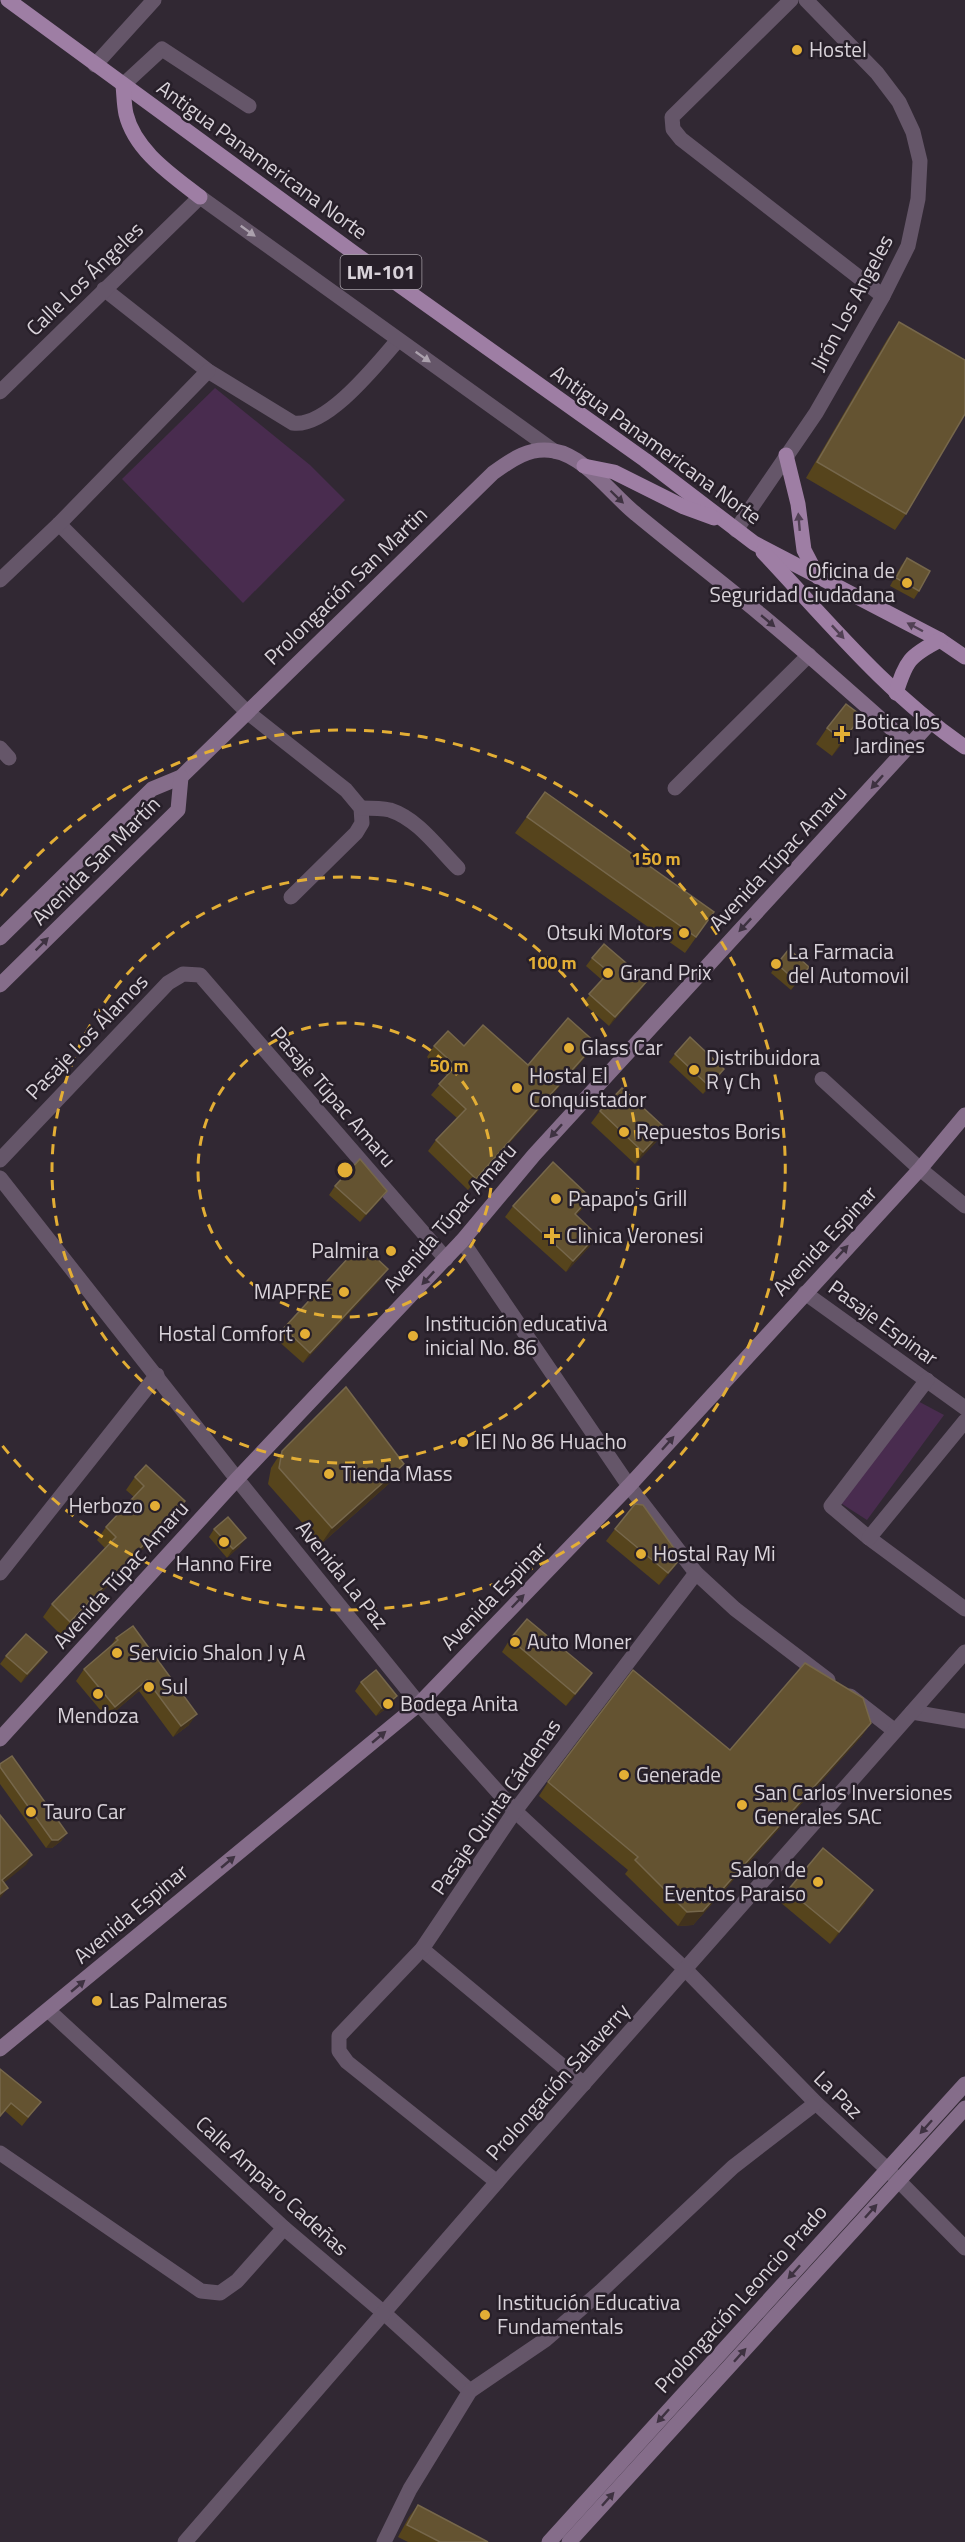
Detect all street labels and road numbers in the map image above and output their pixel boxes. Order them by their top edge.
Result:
street label: Antigua Panamericana Norte [150,72,375,247]
street label: Calle Los Ángeles [18,214,150,343]
street label: Jirón Los Angeles [802,229,901,377]
road number: LM-101 [340,255,422,289]
street label: Antigua Panamericana Norte [544,357,769,532]
street label: Prolongación San Martin [256,499,434,672]
street label: Avenida Túpac Amaru [701,777,854,938]
street label: Avenida San Martín [23,788,167,932]
street label: Pasaje Los Álamos [18,966,155,1107]
street label: Pasaje Túpac Amaru [263,1019,404,1174]
street label: Avenida Túpac Amaru [375,1135,523,1299]
street label: Avenida Espinar [765,1178,884,1303]
street label: Pasaje Espinar [822,1271,945,1373]
street label: Avenida Túpac Amaru [45,1493,196,1655]
street label: Avenida La Paz [289,1513,397,1636]
street label: Avenida Espinar [433,1534,554,1657]
street label: Pasaje Quinta Cárdenas [422,1712,568,1901]
street label: Avenida Espinar [66,1856,195,1971]
street label: Prolongación Salaverry [478,1995,637,2167]
street label: La Paz [807,2063,871,2126]
street label: Calle Amparo Cadeñas [189,2108,356,2263]
street label: Prolongación Leoncio Prado [646,2197,834,2400]

